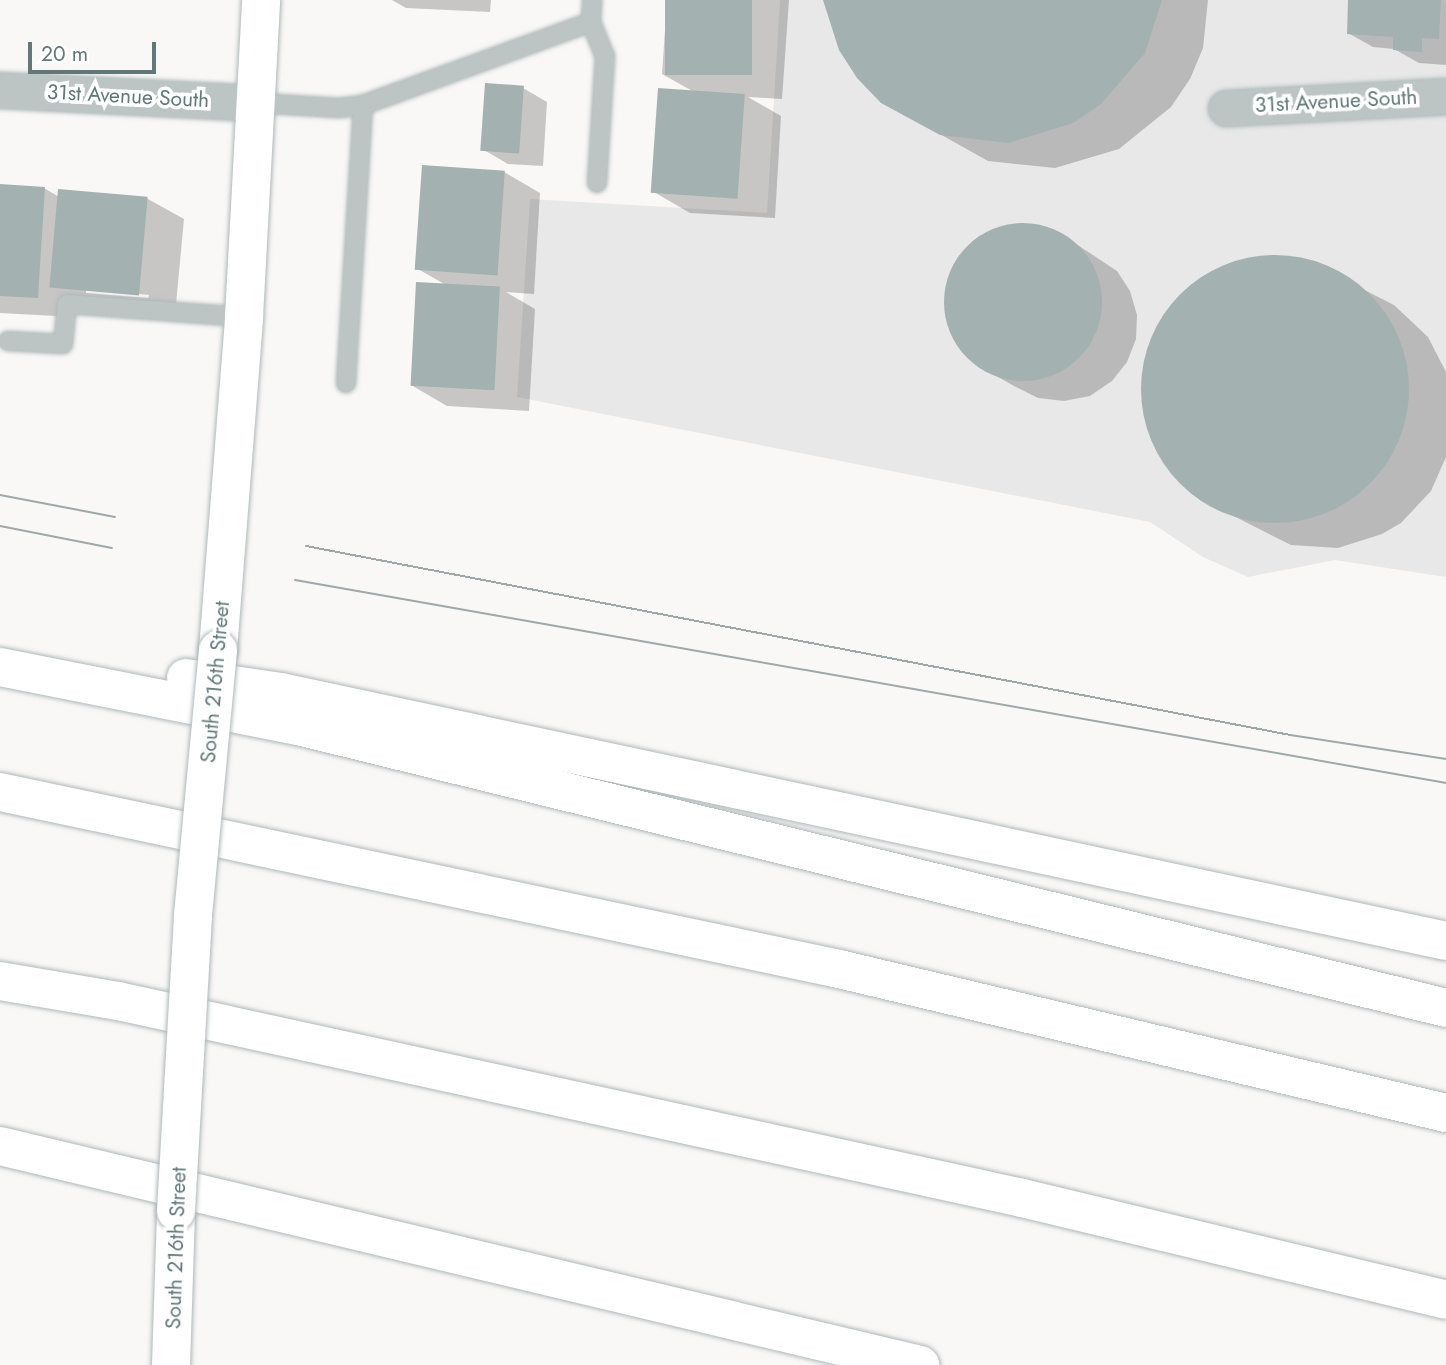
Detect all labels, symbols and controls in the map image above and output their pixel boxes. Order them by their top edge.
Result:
scale bar [32,28,159,72]
text: 20 m [41,39,88,69]
street label: 31st Avenue South [46,79,210,113]
street label: 31st Avenue South [1254,84,1418,118]
street label: South 216th Street [195,600,235,764]
street label: South 216th Street [161,1166,191,1330]

